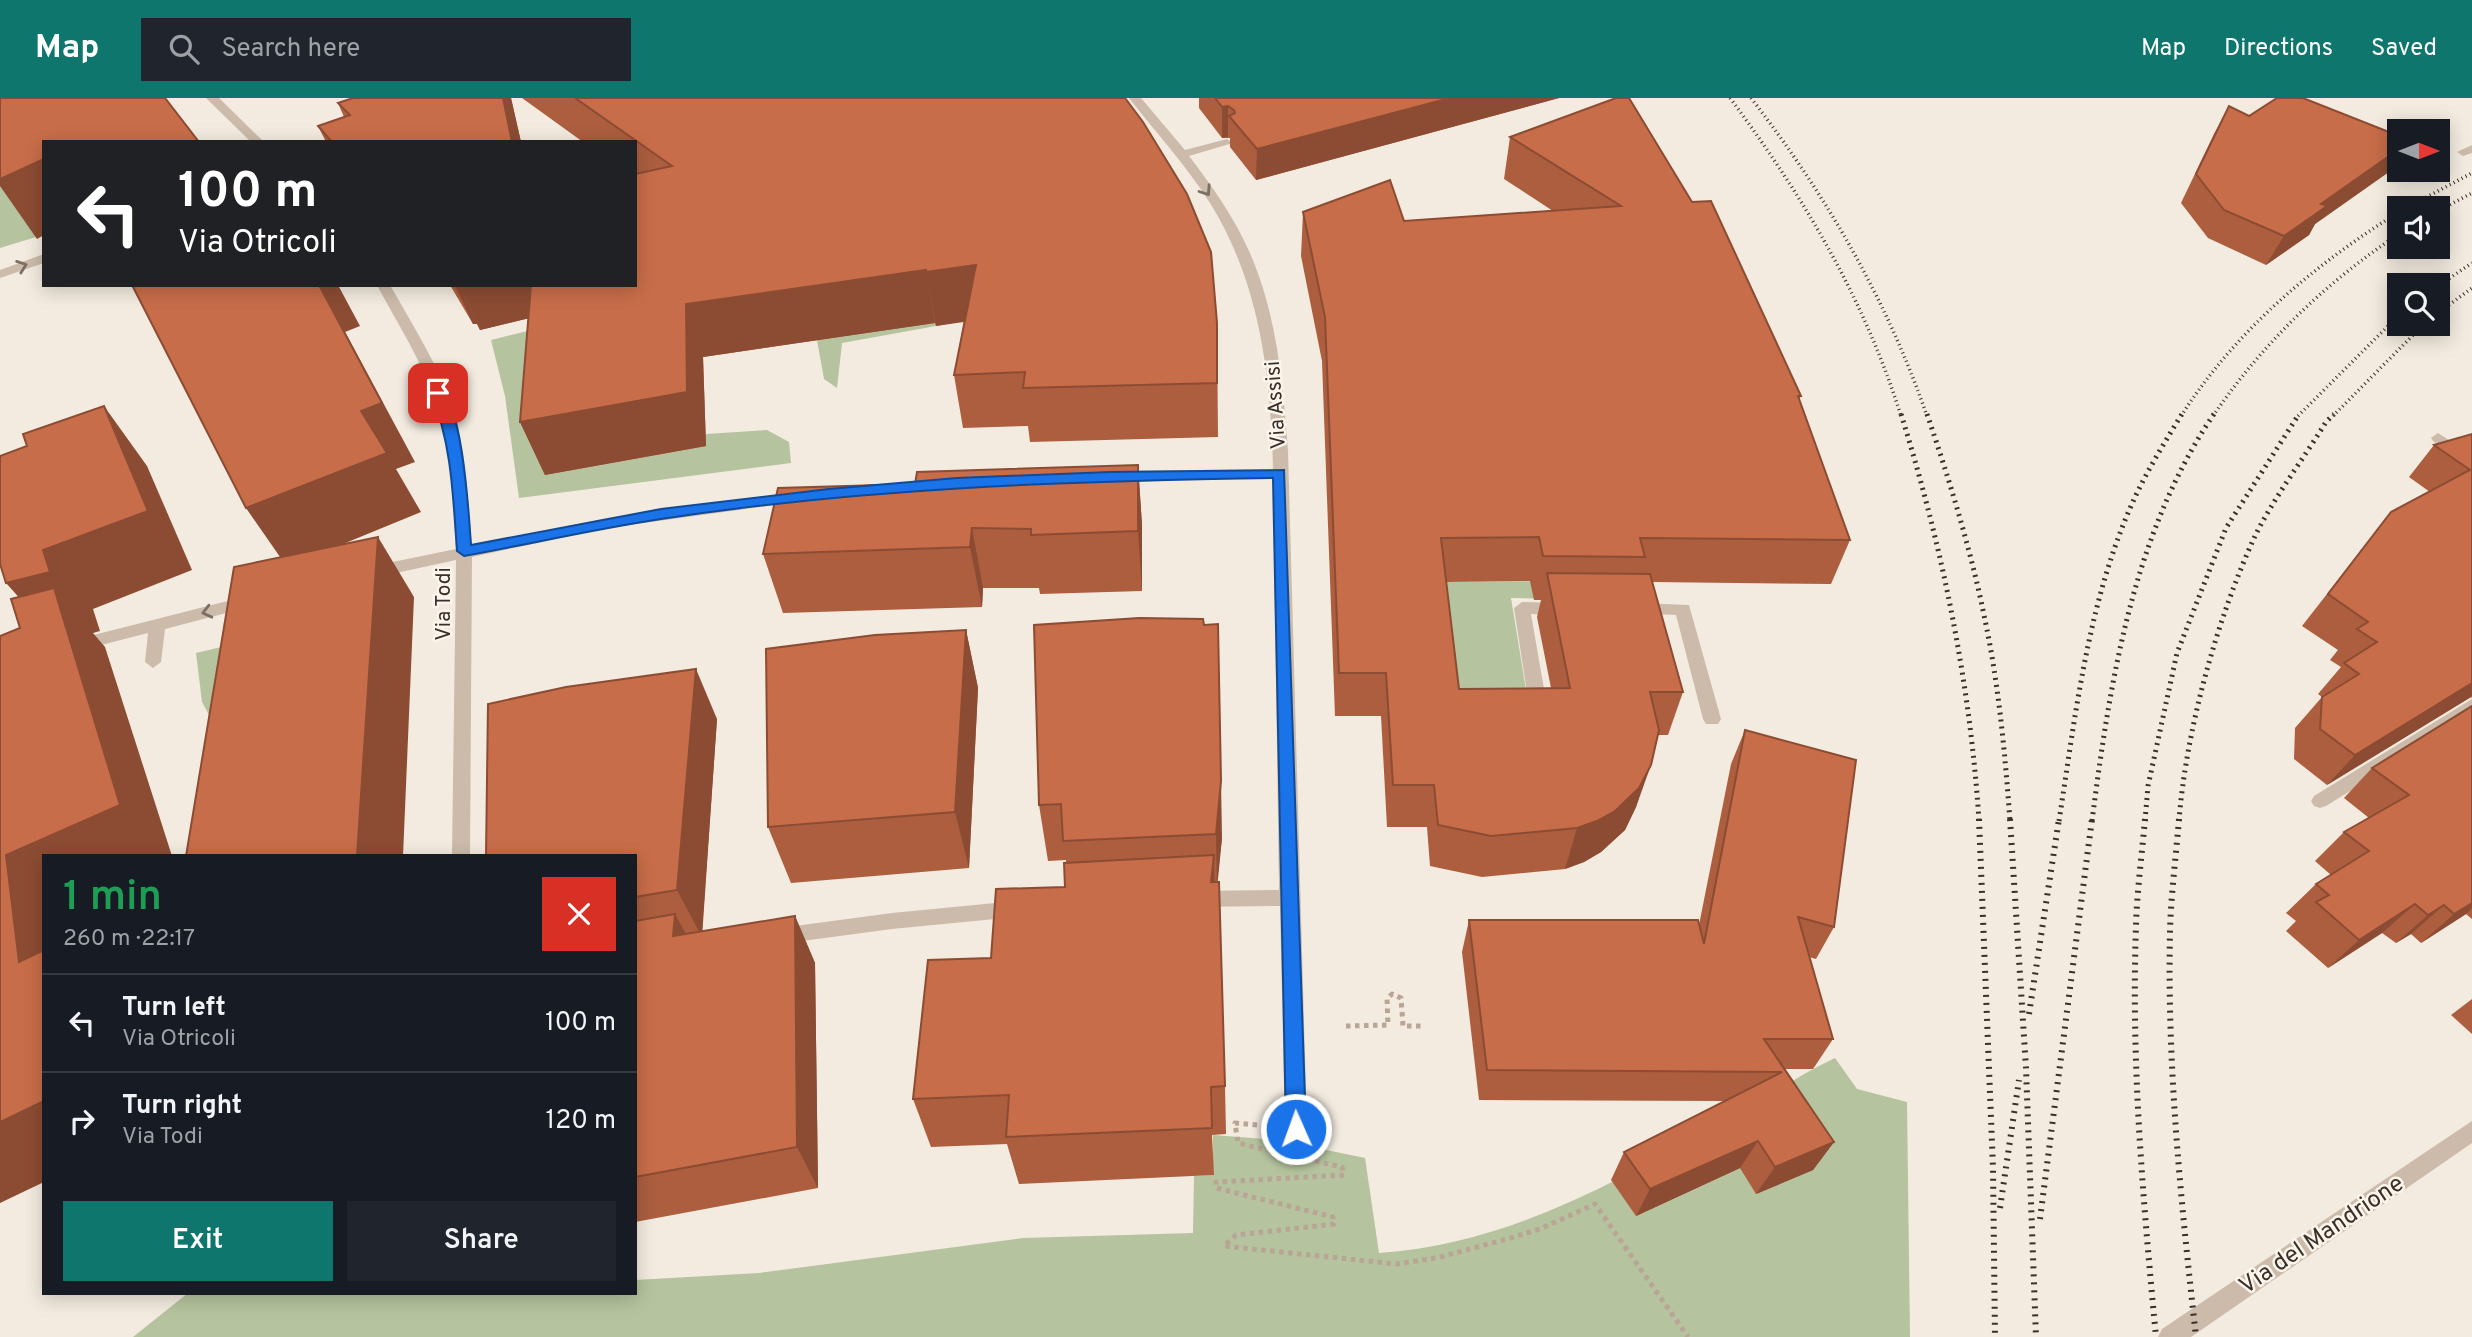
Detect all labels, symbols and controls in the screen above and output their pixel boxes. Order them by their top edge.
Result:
search box [141,18,631,81]
text: Map [35,28,99,70]
icon: search [165,30,203,68]
text: Search here [221,33,360,66]
text: Map [2141,34,2186,64]
text: Directions [2224,34,2333,64]
text: Saved [2371,34,2437,64]
north arrow [2387,119,2450,182]
map controls [2387,119,2450,336]
text: 100 m [178,163,317,225]
icon: left [63,168,154,259]
one-way arrow [1198,183,1210,196]
button: sound [2387,196,2450,259]
text: Via Otricoli [178,224,337,264]
one-way arrow [15,260,27,274]
button: search [2387,273,2450,336]
street label: Via Assisi [1260,360,1293,450]
pin [408,363,468,423]
icon: arrive [419,374,457,412]
street label: Via Todi [431,567,458,641]
one-way arrow [201,604,213,618]
text: 1 min [63,872,162,925]
button: close [542,877,616,951]
text: 260 m · 22:17 [63,925,195,954]
text: Turn left [122,992,226,1025]
icon: left [63,1004,101,1042]
text: 100 m [545,1007,616,1040]
text: Via Otricoli [122,1025,236,1054]
text: Turn right [122,1090,242,1123]
position arrow [1259,1092,1333,1166]
icon: right [63,1102,101,1140]
text: 120 m [546,1105,616,1138]
text: Via Todi [122,1123,203,1152]
street label: Via del Mandrione [2234,1169,2410,1302]
button: Exit [63,1201,333,1281]
button: Share [347,1201,616,1281]

